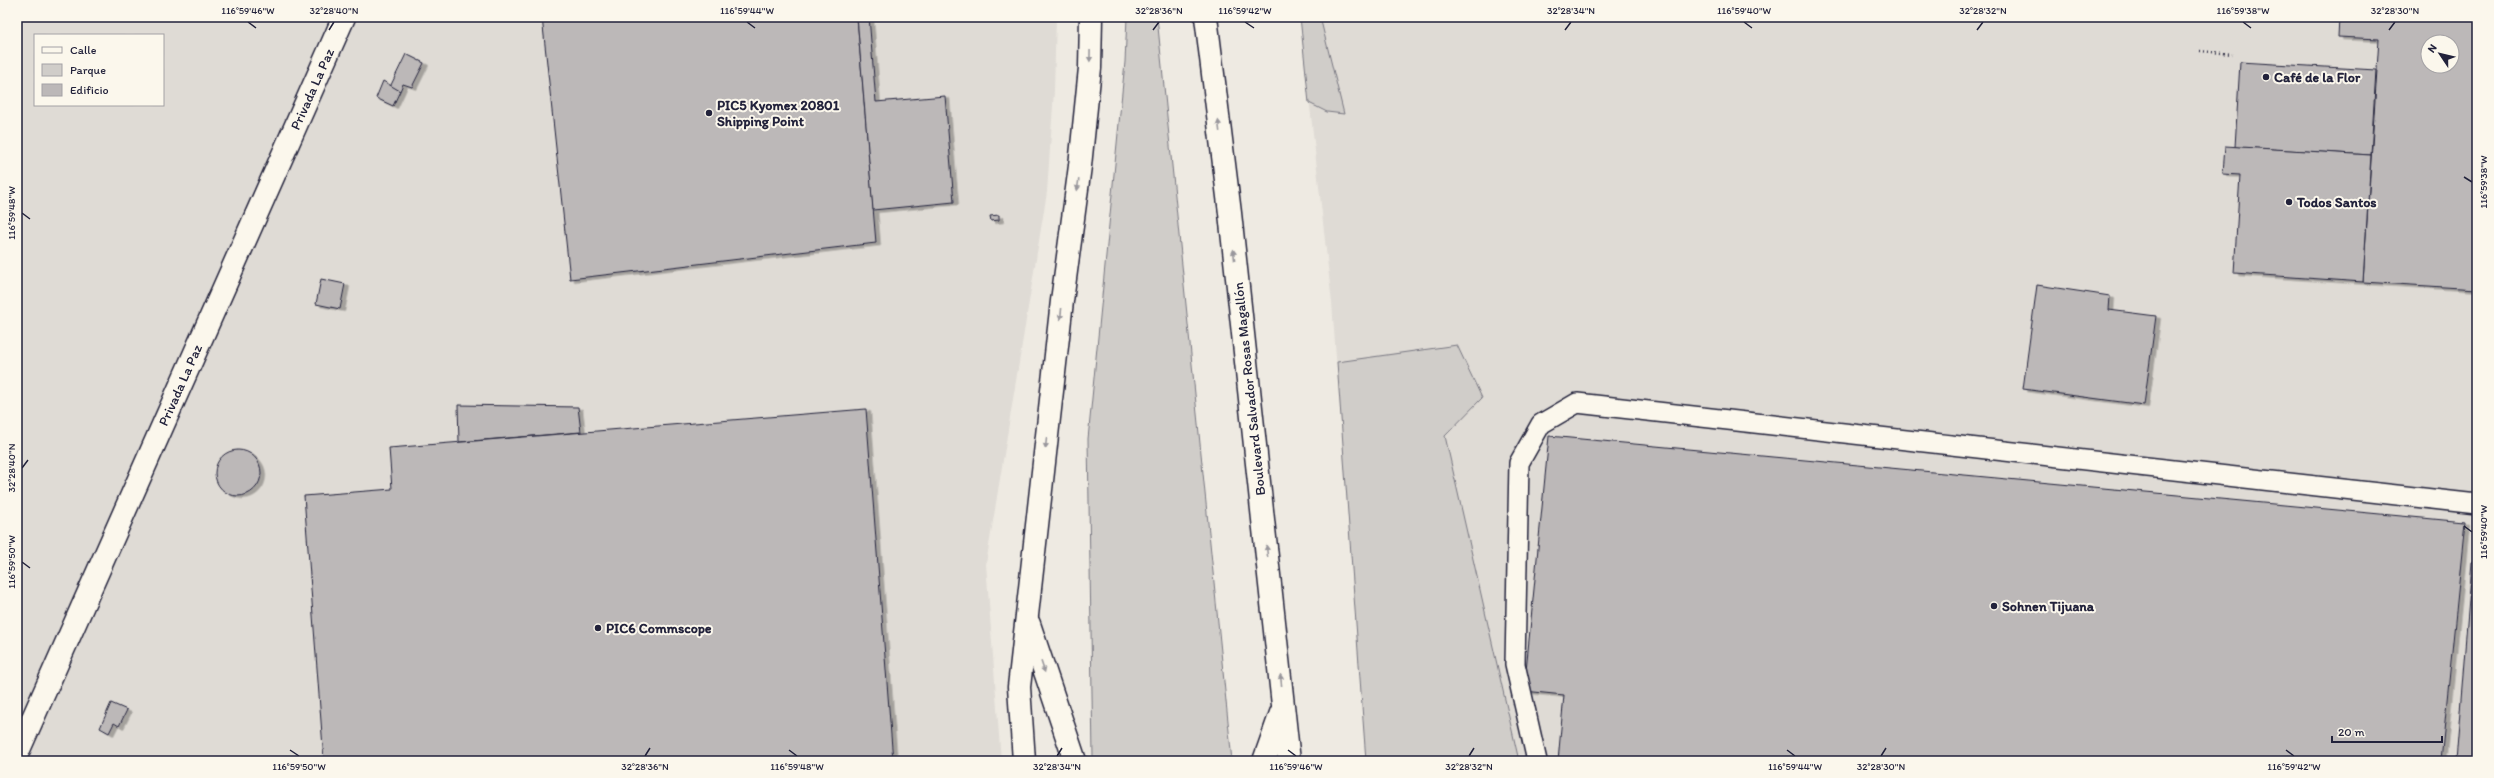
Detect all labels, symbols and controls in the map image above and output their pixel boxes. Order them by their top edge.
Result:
text: 116°59'46"W [221,4,275,17]
text: 32°28'40"N [310,4,359,17]
text: 116°59'44"W [720,4,774,17]
text: 32°28'36"N [1135,4,1183,17]
text: 116°59'42"W [1218,4,1272,17]
text: 32°28'34"N [1547,4,1595,17]
text: 116°59'40"W [1717,4,1772,17]
text: 32°28'32"N [1959,4,2007,17]
text: 116°59'38"W [2217,4,2270,17]
text: 32°28'30"N [2371,4,2419,17]
legend [34,34,164,106]
north arrow [2420,34,2460,74]
text: N [2425,42,2440,55]
text: Calle [70,43,97,57]
street label: Privada La Paz [287,45,338,133]
one-way arrow [1087,50,1093,63]
text: Parque [70,63,106,77]
place label: Café de la Flor [2274,69,2361,86]
marker: Café de la Flor [2261,72,2271,82]
text: Edificio [70,83,109,97]
place label: PIC5 Kyomex 20801 Shipping Point [717,97,840,130]
marker: PIC5 Kyomex 20801 Shipping Point [704,108,714,118]
one-way arrow [1216,120,1222,132]
text: 116°59'38"W [2477,155,2490,209]
one-way arrow [1075,179,1081,191]
text: 116°59'48"W [5,186,18,240]
place label: Todos Santos [2296,194,2377,211]
marker: Todos Santos [2284,197,2294,207]
one-way arrow [1231,249,1237,261]
street label: Boulevard Salvador Rosas Magallón [1230,281,1269,496]
one-way arrow [1058,308,1064,320]
street label: Privada La Paz [155,341,206,429]
one-way arrow [1043,437,1049,449]
text: 32°28'40"N [5,443,18,492]
text: 116°59'40"W [2477,504,2490,559]
text: 116°59'50"W [5,535,18,589]
one-way arrow [1264,545,1270,557]
place label: Sohnen Tijuana [2002,598,2095,615]
marker: Sohnen Tijuana [1989,601,1999,611]
place label: PIC6 Commscope [606,620,712,637]
marker: PIC6 Commscope [593,623,603,633]
one-way arrow [1041,662,1047,674]
one-way arrow [1278,674,1284,686]
scale bar [2332,718,2442,744]
text: 20 m [2338,725,2365,739]
text: 116°59'50"W [272,760,326,773]
text: 32°28'36"N [621,760,669,773]
text: 116°59'48"W [770,760,824,773]
text: 32°28'34"N [1033,760,1081,773]
text: 116°59'46"W [1269,760,1323,773]
text: 32°28'32"N [1445,760,1493,773]
text: 116°59'44"W [1768,760,1822,773]
text: 32°28'30"N [1857,760,1905,773]
text: 116°59'42"W [2267,760,2321,773]

